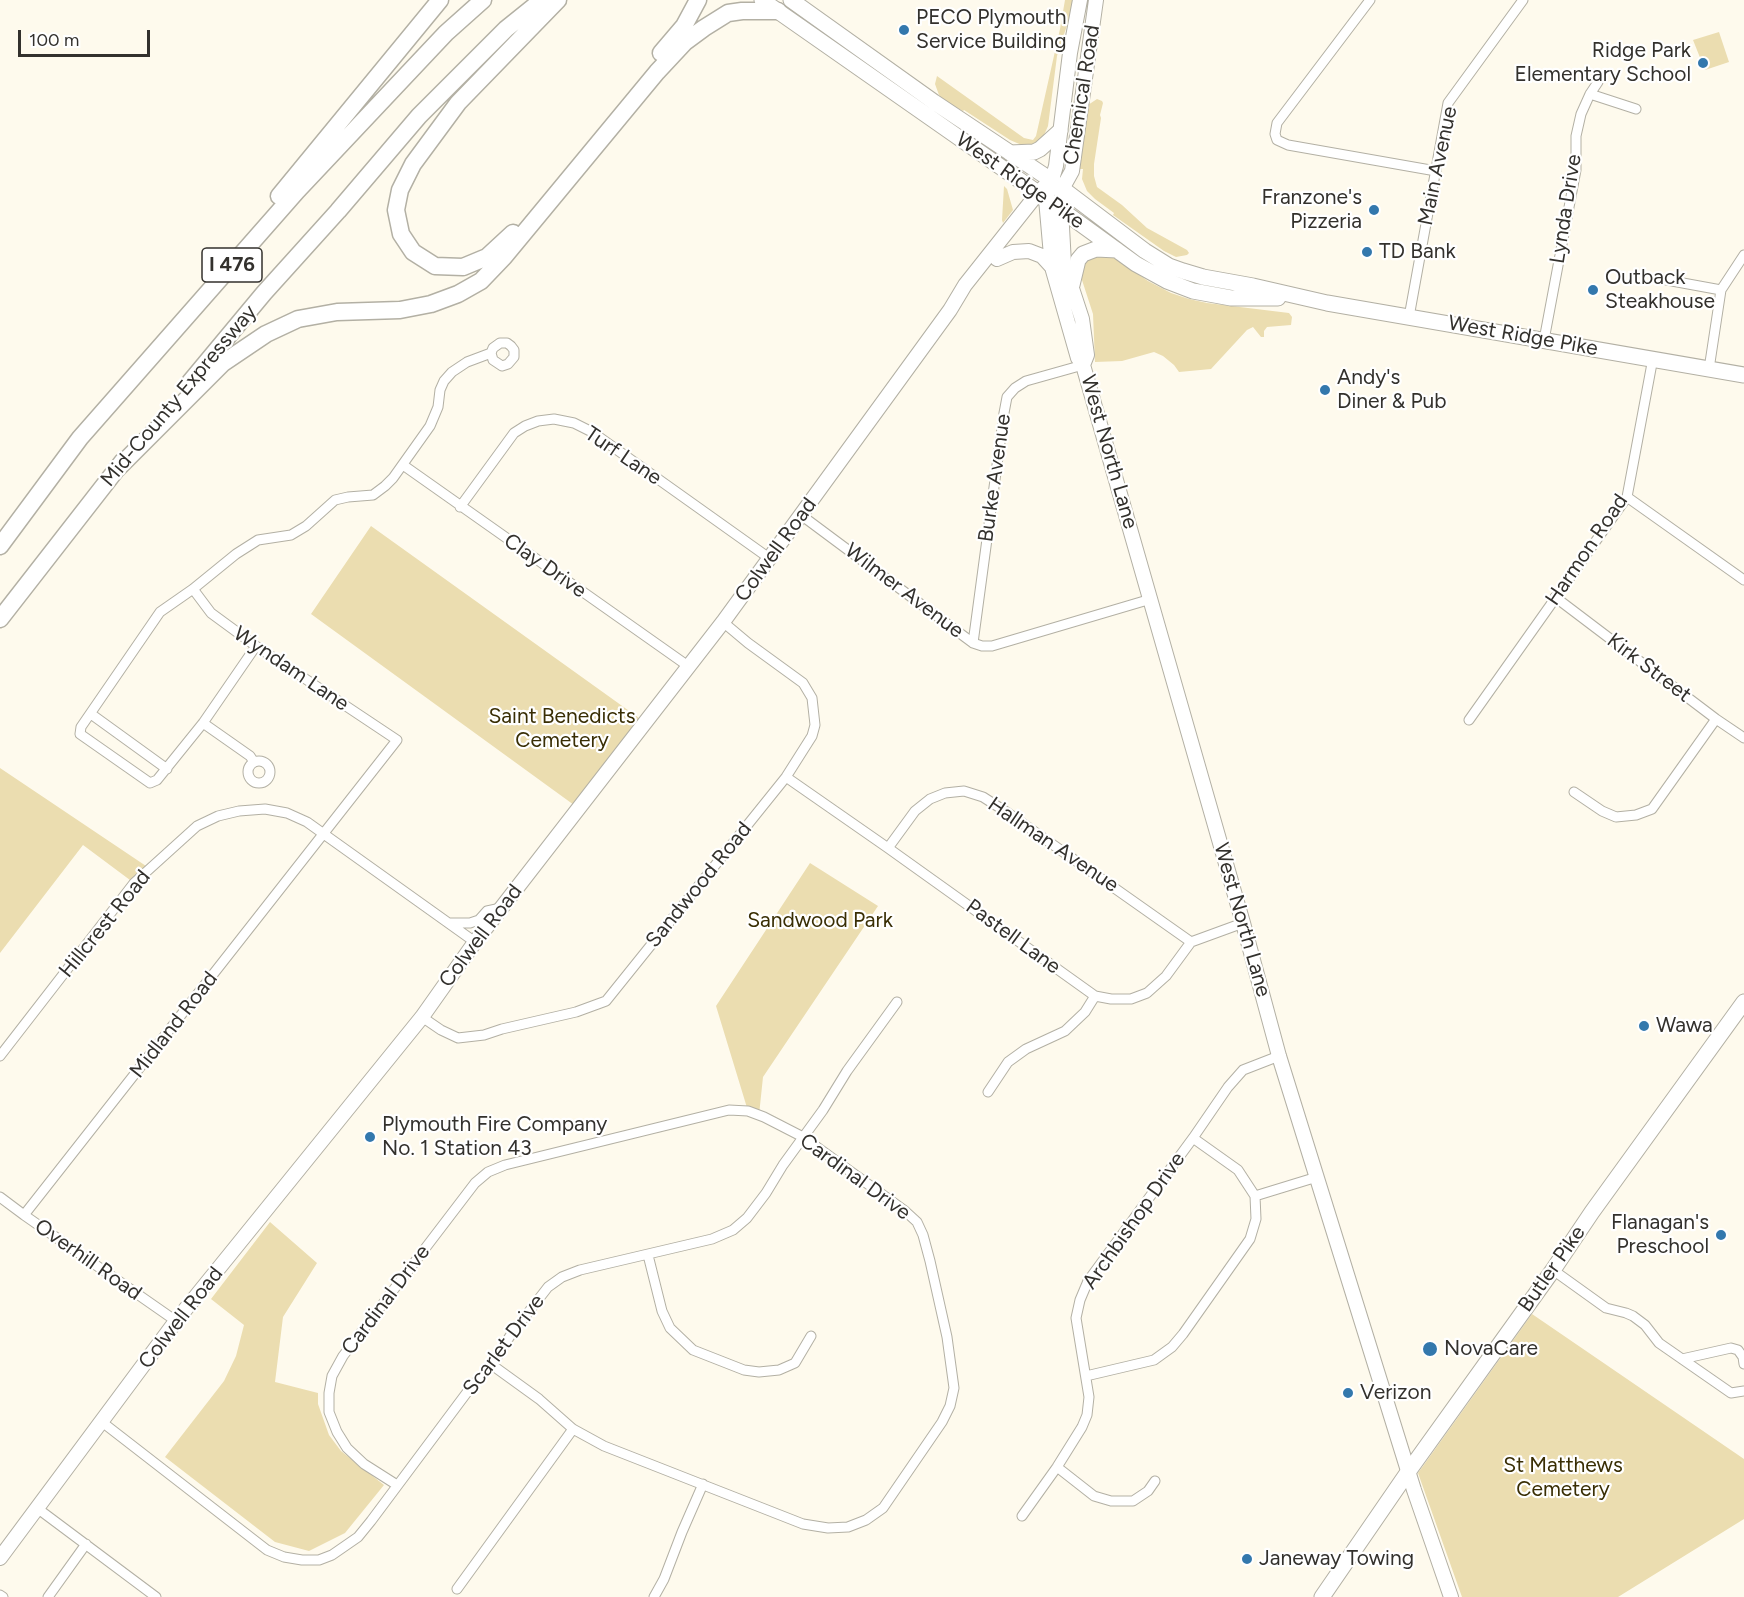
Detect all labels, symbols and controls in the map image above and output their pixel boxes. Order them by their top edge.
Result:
place label: PECO Plymouth Service Building [916,5,1067,55]
scale bar [21,18,153,56]
marker: PECO Plymouth Service Building [897,23,911,37]
street label: Chemical Road [1059,23,1105,167]
text: 100 m [29,29,79,51]
place label: Ridge Park Elementary School [1515,38,1691,88]
marker: Ridge Park Elementary School [1696,56,1710,70]
street label: Main Avenue [1413,104,1463,228]
street label: West Ridge Pike [951,127,1089,235]
street label: Lynda Drive [1545,153,1587,265]
place label: Franzone's Pizzeria [1262,185,1362,235]
marker: Franzone's Pizzeria [1367,203,1381,217]
place label: TD Bank [1379,239,1456,265]
marker: TD Bank [1360,245,1374,259]
road number: I 476 [202,248,262,282]
place label: Outback Steakhouse [1605,265,1715,315]
marker: Outback Steakhouse [1586,283,1600,297]
street label: Mid-County Expressway [96,300,262,492]
street label: West Ridge Pike [1446,310,1600,362]
place label: Andy's Diner & Pub [1337,365,1447,415]
street label: West North Lane [1075,372,1143,532]
marker: Andy's Diner & Pub [1318,383,1332,397]
street label: Burke Avenue [974,412,1016,544]
street label: Turf Lane [580,421,666,491]
street label: Harmon Road [1541,490,1633,610]
street label: Colwell Road [730,493,822,607]
street label: Clay Drive [499,528,591,604]
street label: Wilmer Avenue [840,538,968,644]
street label: Wyndam Lane [228,621,354,717]
street label: Kirk Street [1602,628,1696,708]
park label: Saint Benedicts Cemetery [488,704,636,754]
street label: Hallman Avenue [983,792,1123,898]
street label: Sandwood Road [641,817,757,953]
street label: West North Lane [1208,840,1276,1000]
street label: Hillcrest Road [54,865,156,983]
street label: Colwell Road [434,880,528,992]
street label: Pastell Lane [961,894,1065,980]
park label: Sandwood Park [747,908,893,934]
street label: Midland Road [125,967,223,1083]
place label: Wawa [1656,1013,1713,1039]
marker: Wawa [1637,1019,1651,1033]
place label: Plymouth Fire Company No. 1 Station 43 [382,1112,607,1162]
street label: Cardinal Drive [795,1128,915,1226]
marker: Plymouth Fire Company No. 1 Station 43 [363,1130,377,1144]
street label: Archbishop Drive [1077,1148,1191,1294]
place label: Flanagan's Preschool [1611,1210,1709,1260]
street label: Overhill Road [30,1214,146,1306]
street label: Butler Pike [1513,1221,1591,1317]
marker: Flanagan's Preschool [1714,1228,1728,1242]
street label: Cardinal Drive [337,1240,435,1360]
street label: Colwell Road [133,1262,229,1374]
street label: Scarlet Drive [458,1290,550,1400]
place label: NovaCare [1444,1336,1538,1362]
marker: NovaCare [1421,1340,1439,1358]
place label: Verizon [1360,1380,1431,1406]
marker: Verizon [1341,1386,1355,1400]
park label: St Matthews Cemetery [1503,1453,1623,1503]
place label: Janeway Towing [1259,1546,1414,1572]
marker: Janeway Towing [1240,1552,1254,1566]

